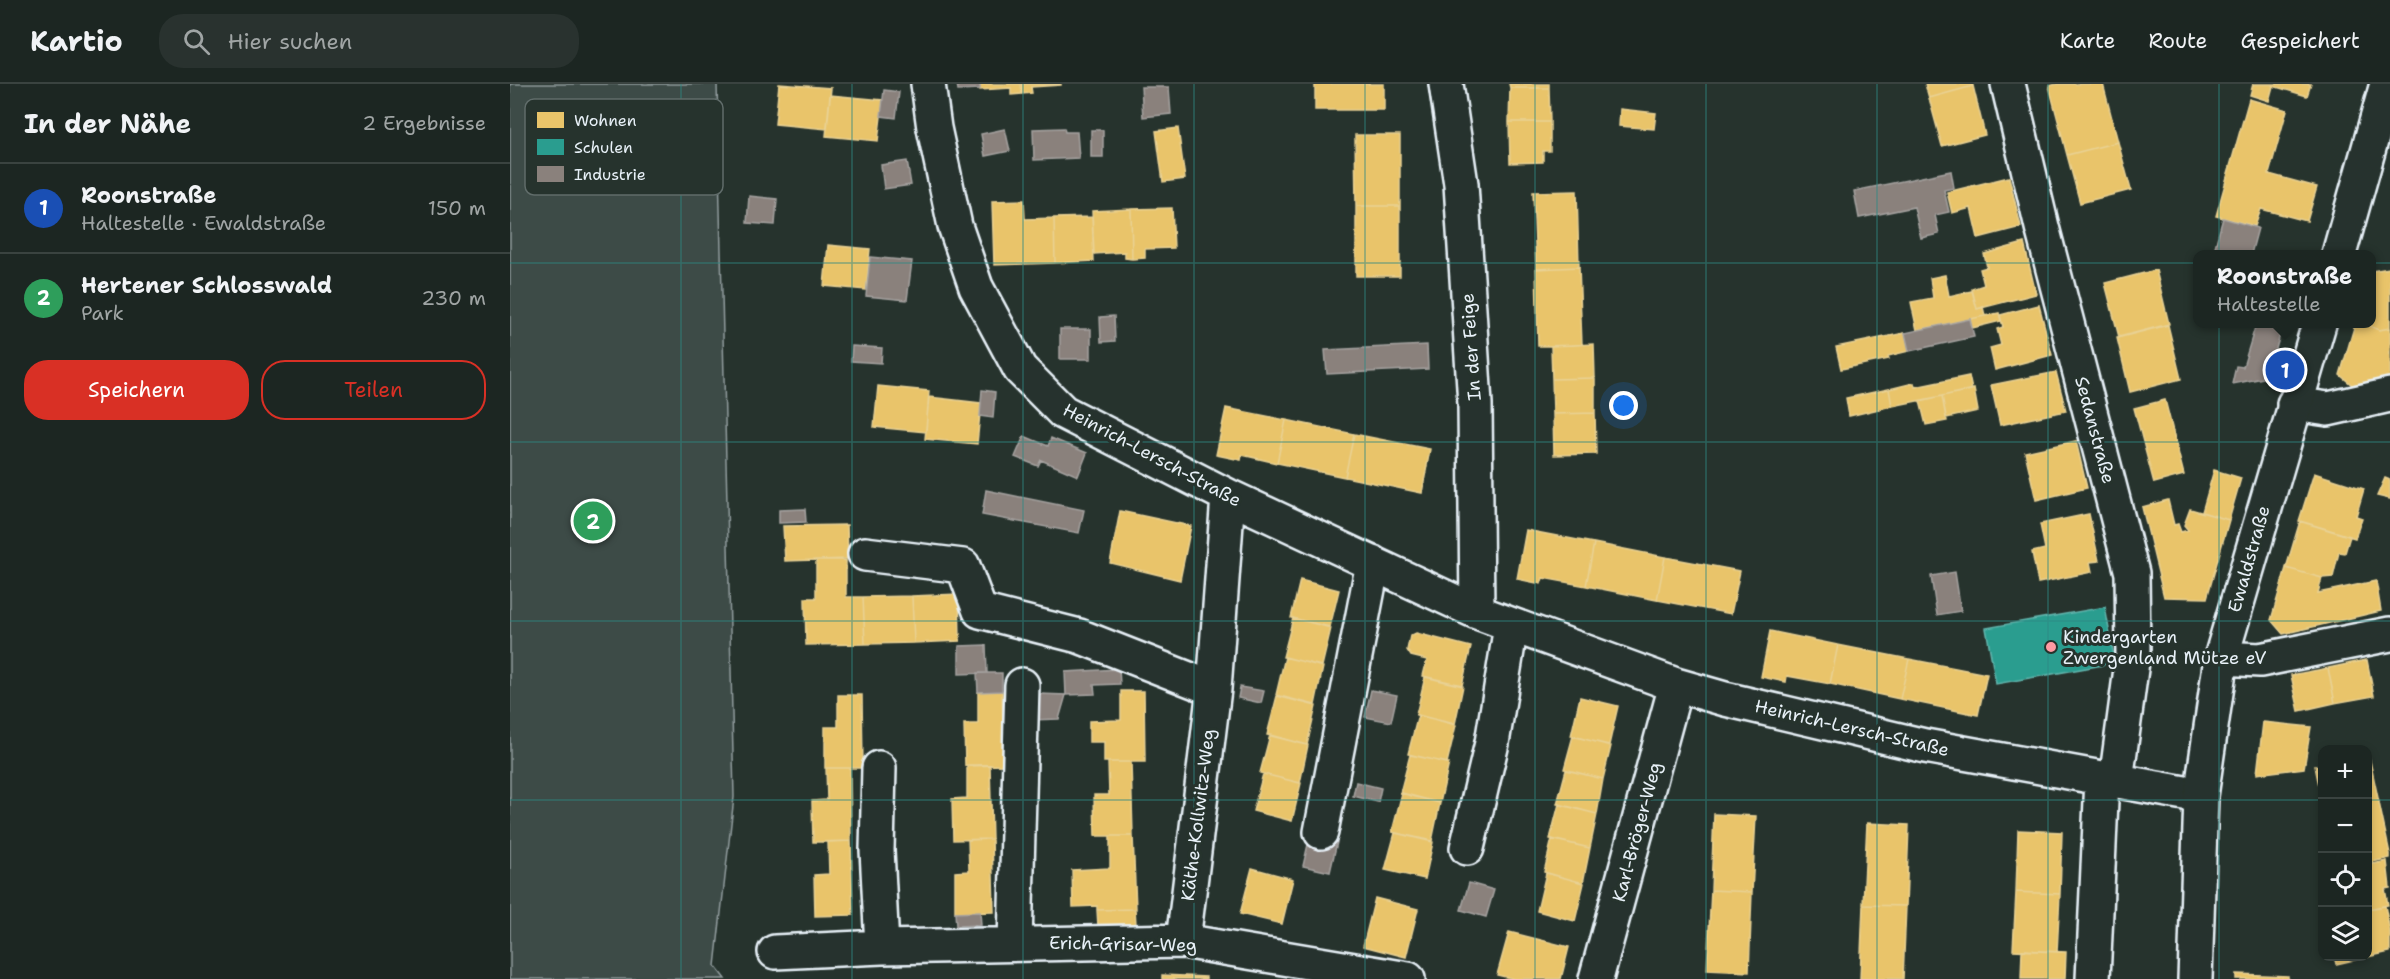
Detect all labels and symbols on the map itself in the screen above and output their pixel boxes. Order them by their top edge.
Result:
legend [525,99,723,195]
text: Wohnen [574,110,637,131]
text: Schulen [574,137,633,158]
text: Industrie [574,164,646,185]
street label: In der Feige [1455,293,1487,401]
pin: 1 [2266,348,2304,392]
street label: Sedanstraße [2069,374,2121,486]
your location [1609,391,1638,420]
street label: Heinrich-Lersch-Straße [1059,398,1245,512]
pin: 2 [574,498,613,544]
street label: Ewaldstraße [2222,503,2276,615]
place label: Kindergarten Zwergenland Mütze eV [2063,625,2266,670]
marker: Kindergarten Zwergenland Mütze eV [2044,640,2058,654]
street label: Heinrich-Lersch-Straße [1753,694,1951,762]
street label: Käthe-Kollwitz-Weg [1176,728,1220,902]
street label: Karl-Bröger-Weg [1607,759,1667,905]
street label: Erich-Grisar-Weg [1049,931,1197,957]

